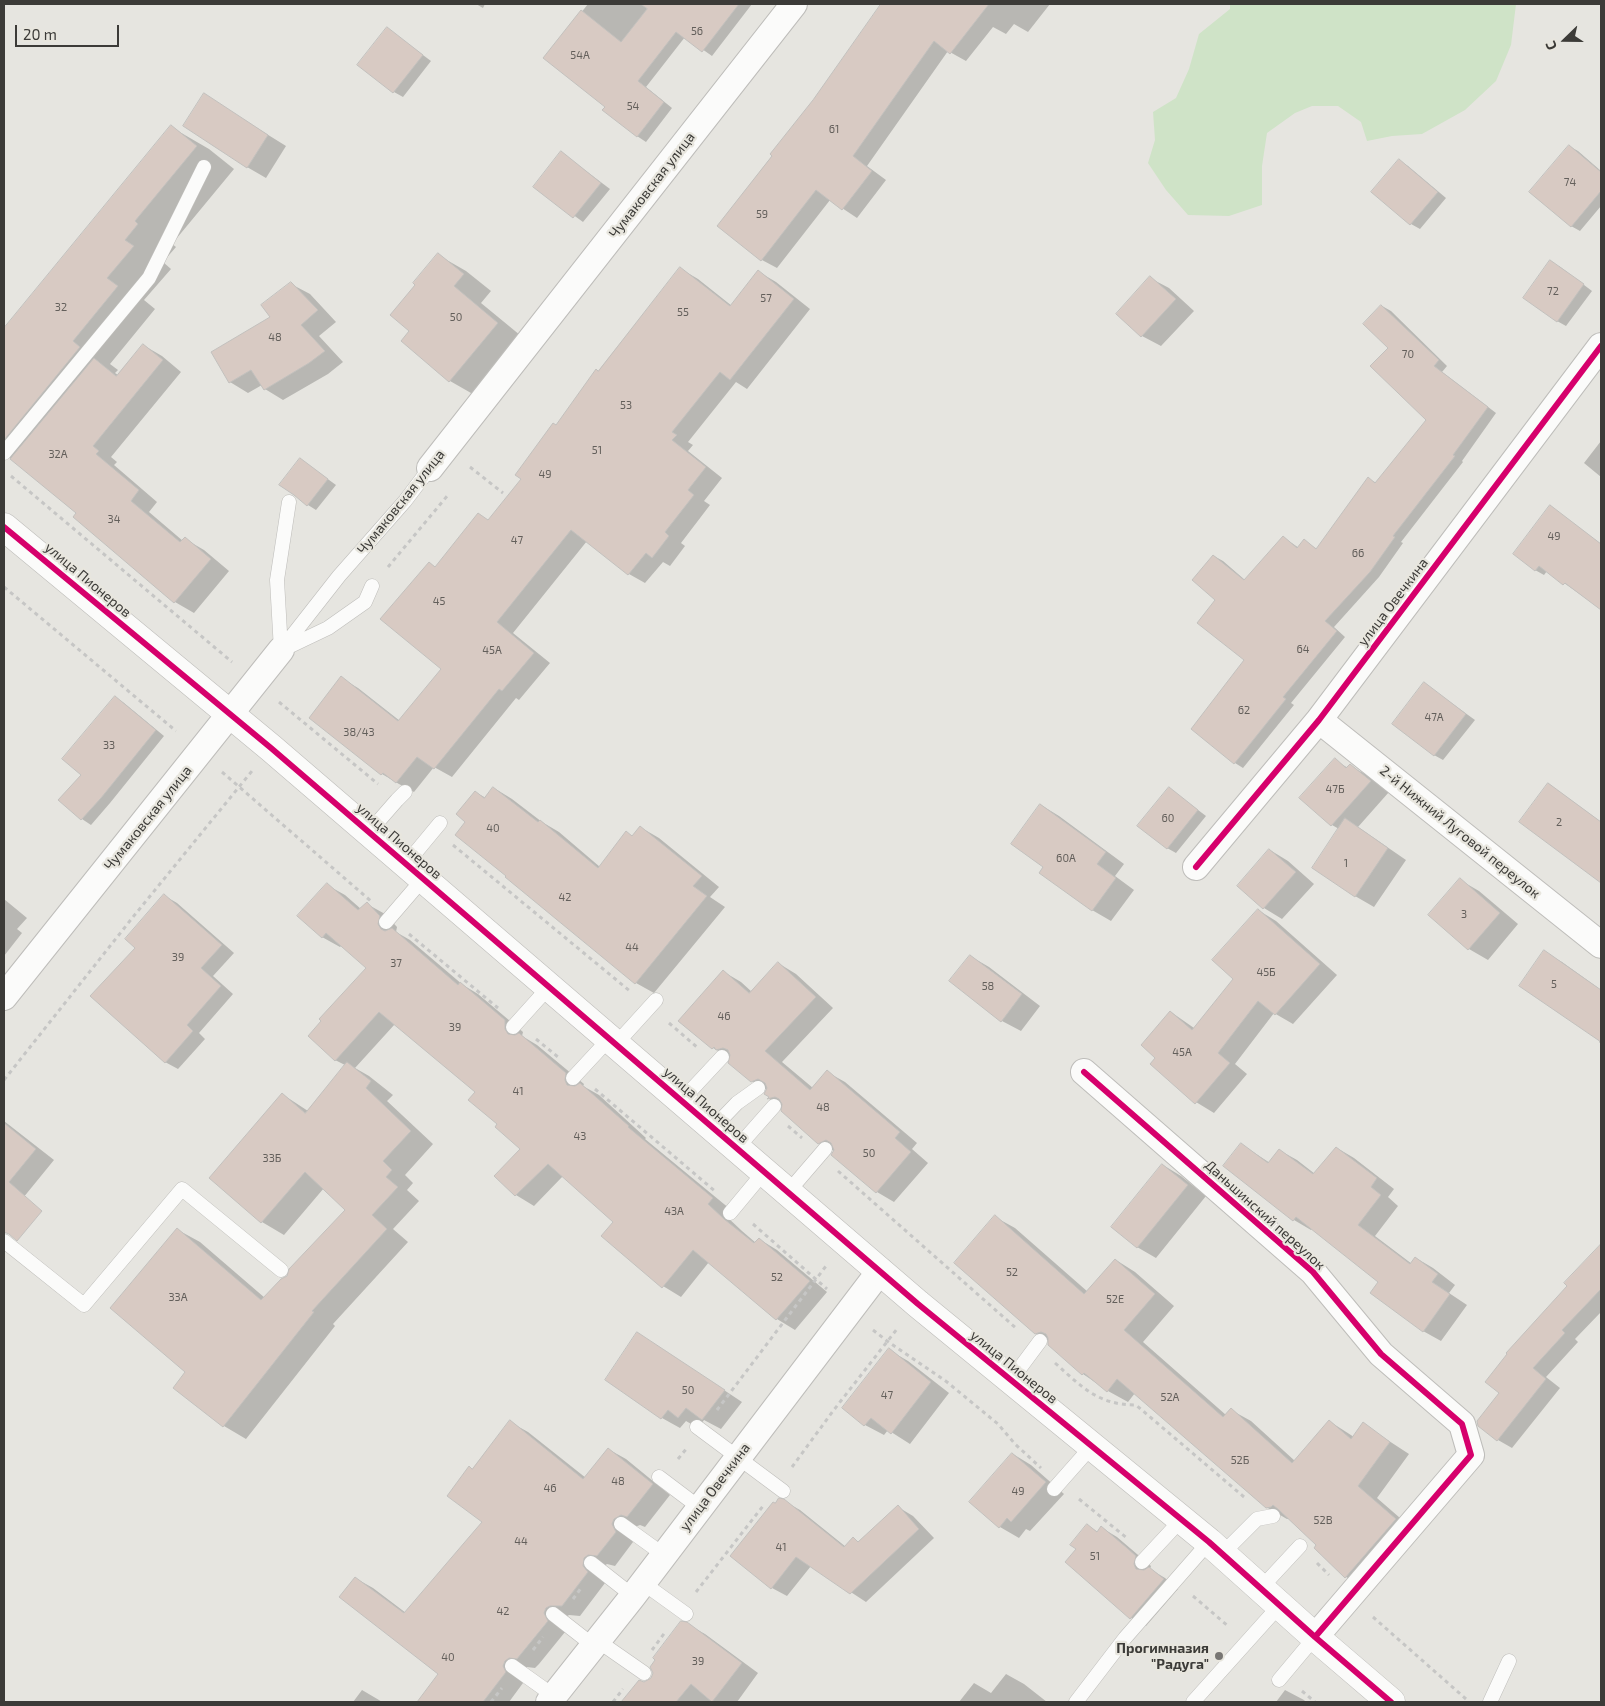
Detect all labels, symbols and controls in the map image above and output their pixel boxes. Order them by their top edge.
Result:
scale bar [18,15,121,47]
north arrow [1540,15,1590,65]
house number: 56 [691,24,703,38]
text: 20 m [23,25,57,43]
text: С [1541,39,1560,53]
house number: 54А [570,48,590,62]
house number: 54 [627,99,639,113]
house number: 61 [829,122,839,136]
street label: Чумаковская улица [606,129,698,241]
house number: 74 [1564,175,1576,189]
house number: 59 [756,207,768,221]
house number: 72 [1547,284,1559,298]
house number: 57 [760,291,772,305]
house number: 32 [55,300,67,314]
house number: 55 [677,305,689,319]
house number: 50 [450,310,462,324]
house number: 48 [268,330,282,344]
house number: 70 [1402,347,1414,361]
house number: 53 [620,398,632,412]
house number: 51 [592,443,602,457]
street label: Чумаковская улица [354,446,448,558]
house number: 32А [48,447,68,461]
house number: 49 [538,467,552,481]
house number: 34 [108,512,120,526]
house number: 49 [1547,529,1561,543]
house number: 47 [511,533,523,547]
street label: улица Пионеров [41,539,135,621]
house number: 66 [1352,546,1364,560]
street label: улица Овечкина [1354,555,1432,649]
house number: 45 [433,594,445,608]
house number: 64 [1296,642,1310,656]
house number: 45А [482,643,502,657]
house number: 62 [1238,703,1250,717]
house number: 47А [1424,710,1444,724]
house number: 38/43 [343,725,375,739]
house number: 33 [103,738,115,752]
street label: Чумаковская улица [101,762,195,874]
street label: 2-й Нижний Луговой переулок [1376,762,1544,902]
house number: 47Б [1326,782,1344,796]
street label: улица Пионеров [353,799,445,883]
house number: 60 [1162,811,1174,825]
house number: 2 [1556,815,1562,829]
house number: 40 [486,821,500,835]
house number: 60А [1056,851,1076,865]
house number: 1 [1344,856,1348,870]
house number: 42 [559,890,571,904]
house number: 3 [1461,907,1467,921]
house number: 44 [625,940,639,954]
house number: 39 [172,950,184,964]
house number: 37 [390,956,402,970]
house number: 45Б [1256,965,1276,979]
house number: 5 [1551,977,1557,991]
house number: 58 [982,979,994,993]
house number: 46 [717,1009,731,1023]
house number: 39 [449,1020,461,1034]
house number: 45А [1172,1045,1192,1059]
street label: улица Пионеров [660,1063,752,1147]
house number: 41 [512,1084,524,1098]
house number: 48 [816,1100,830,1114]
house number: 43 [574,1129,586,1143]
house number: 50 [863,1146,875,1160]
house number: 33Б [263,1151,281,1165]
street label: Даньшинский переулок [1201,1157,1329,1273]
house number: 43А [664,1204,684,1218]
house number: 52 [1006,1265,1018,1279]
house number: 52 [771,1270,783,1284]
house number: 33А [168,1290,188,1304]
house number: 52Е [1106,1292,1124,1306]
street label: улица Пионеров [967,1327,1061,1407]
house number: 50 [682,1383,694,1397]
house number: 47 [881,1388,893,1402]
house number: 52А [1161,1390,1179,1404]
street label: улица Овечкина [676,1440,754,1534]
house number: 52Б [1231,1453,1249,1467]
house number: 48 [611,1474,625,1488]
house number: 46 [543,1481,557,1495]
house number: 49 [1011,1484,1025,1498]
house number: 52В [1314,1513,1332,1527]
house number: 44 [514,1534,528,1548]
house number: 41 [775,1540,787,1554]
house number: 51 [1090,1549,1100,1563]
house number: 42 [497,1604,509,1618]
place label: Прогимназия "Радуга" [1116,1640,1209,1672]
house number: 40 [441,1650,455,1664]
marker: Прогимназия "Радуга" [1213,1650,1225,1662]
house number: 39 [692,1654,704,1668]

